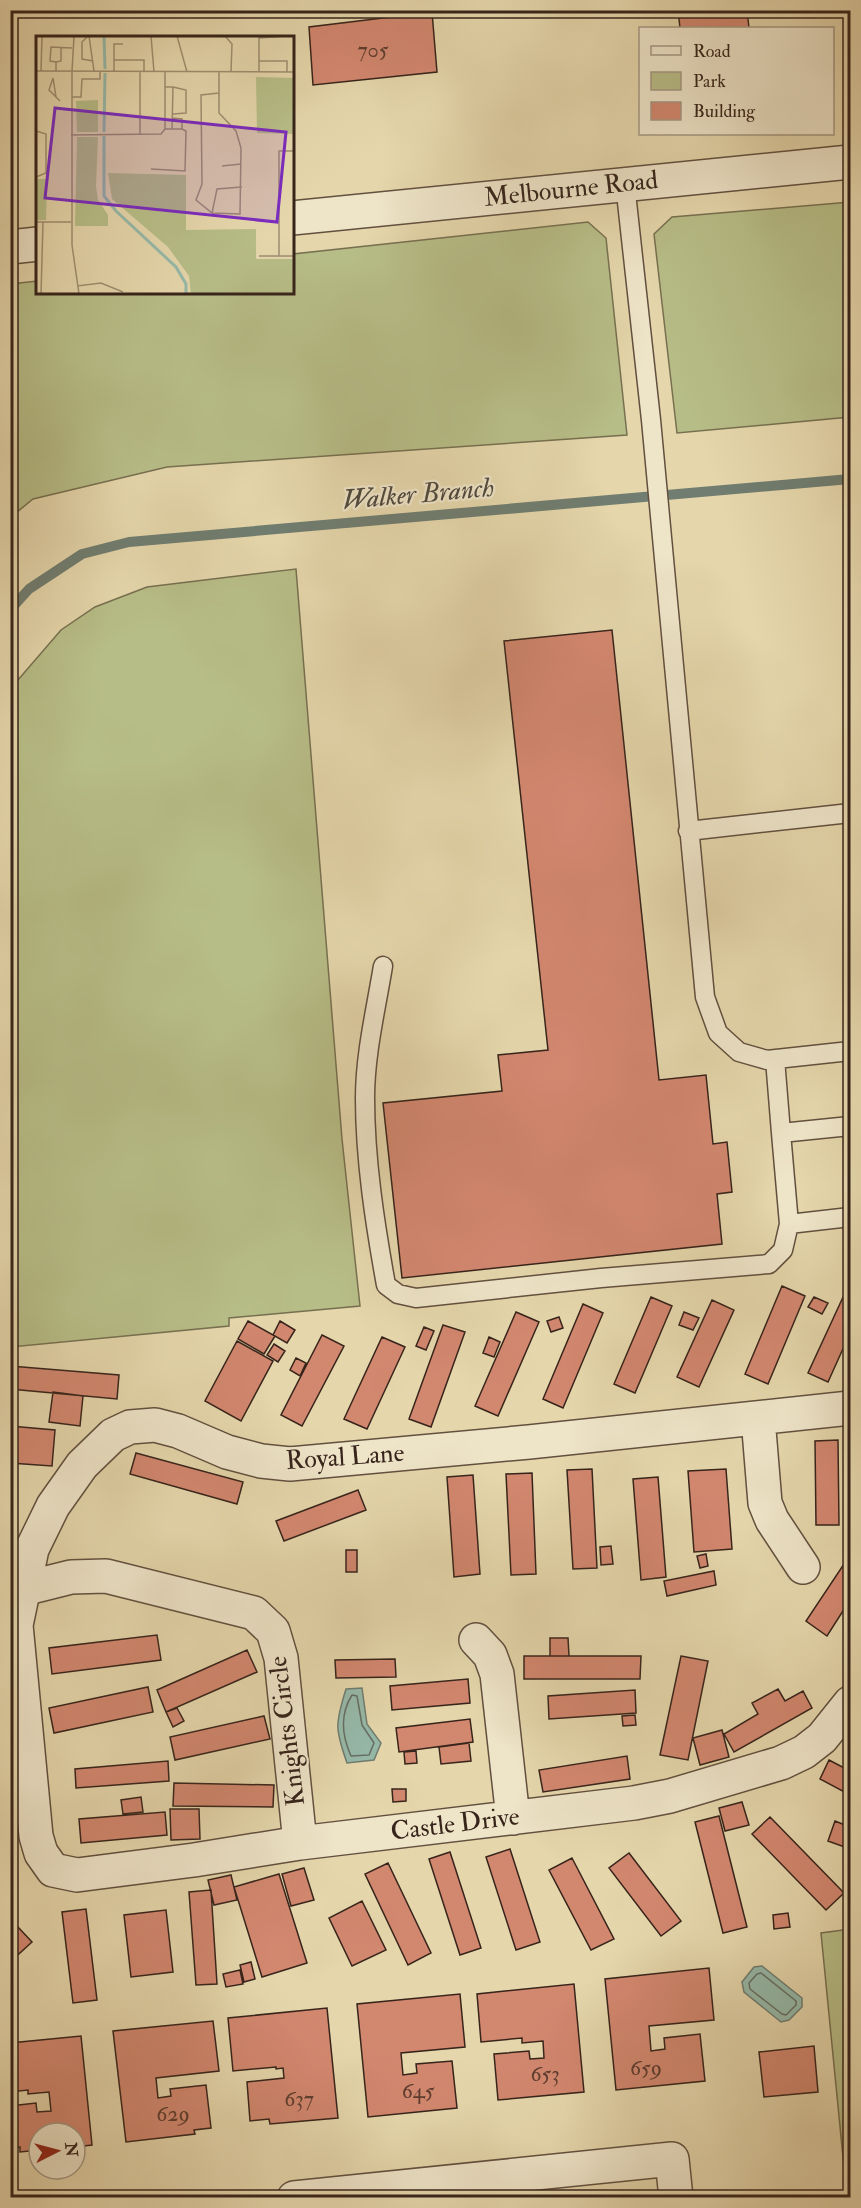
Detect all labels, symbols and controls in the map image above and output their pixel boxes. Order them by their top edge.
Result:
legend [639,27,834,135]
inset map [36,36,294,294]
house number: 705 [358,36,389,64]
text: Road [693,40,731,63]
text: Park [693,70,726,93]
text: Building [693,100,756,123]
street label: Melbourne Road [482,164,660,214]
water label: Walker Branch [341,471,495,517]
street label: Royal Lane [285,1437,405,1477]
street label: Knights Circle [262,1654,312,1808]
street label: Castle Drive [389,1800,521,1848]
house number: 659 [630,2054,662,2082]
house number: 653 [530,2060,560,2088]
house number: 645 [402,2077,435,2105]
house number: 637 [284,2085,314,2113]
house number: 629 [156,2100,190,2128]
north arrow [27,2121,87,2181]
text: N [60,2140,82,2158]

